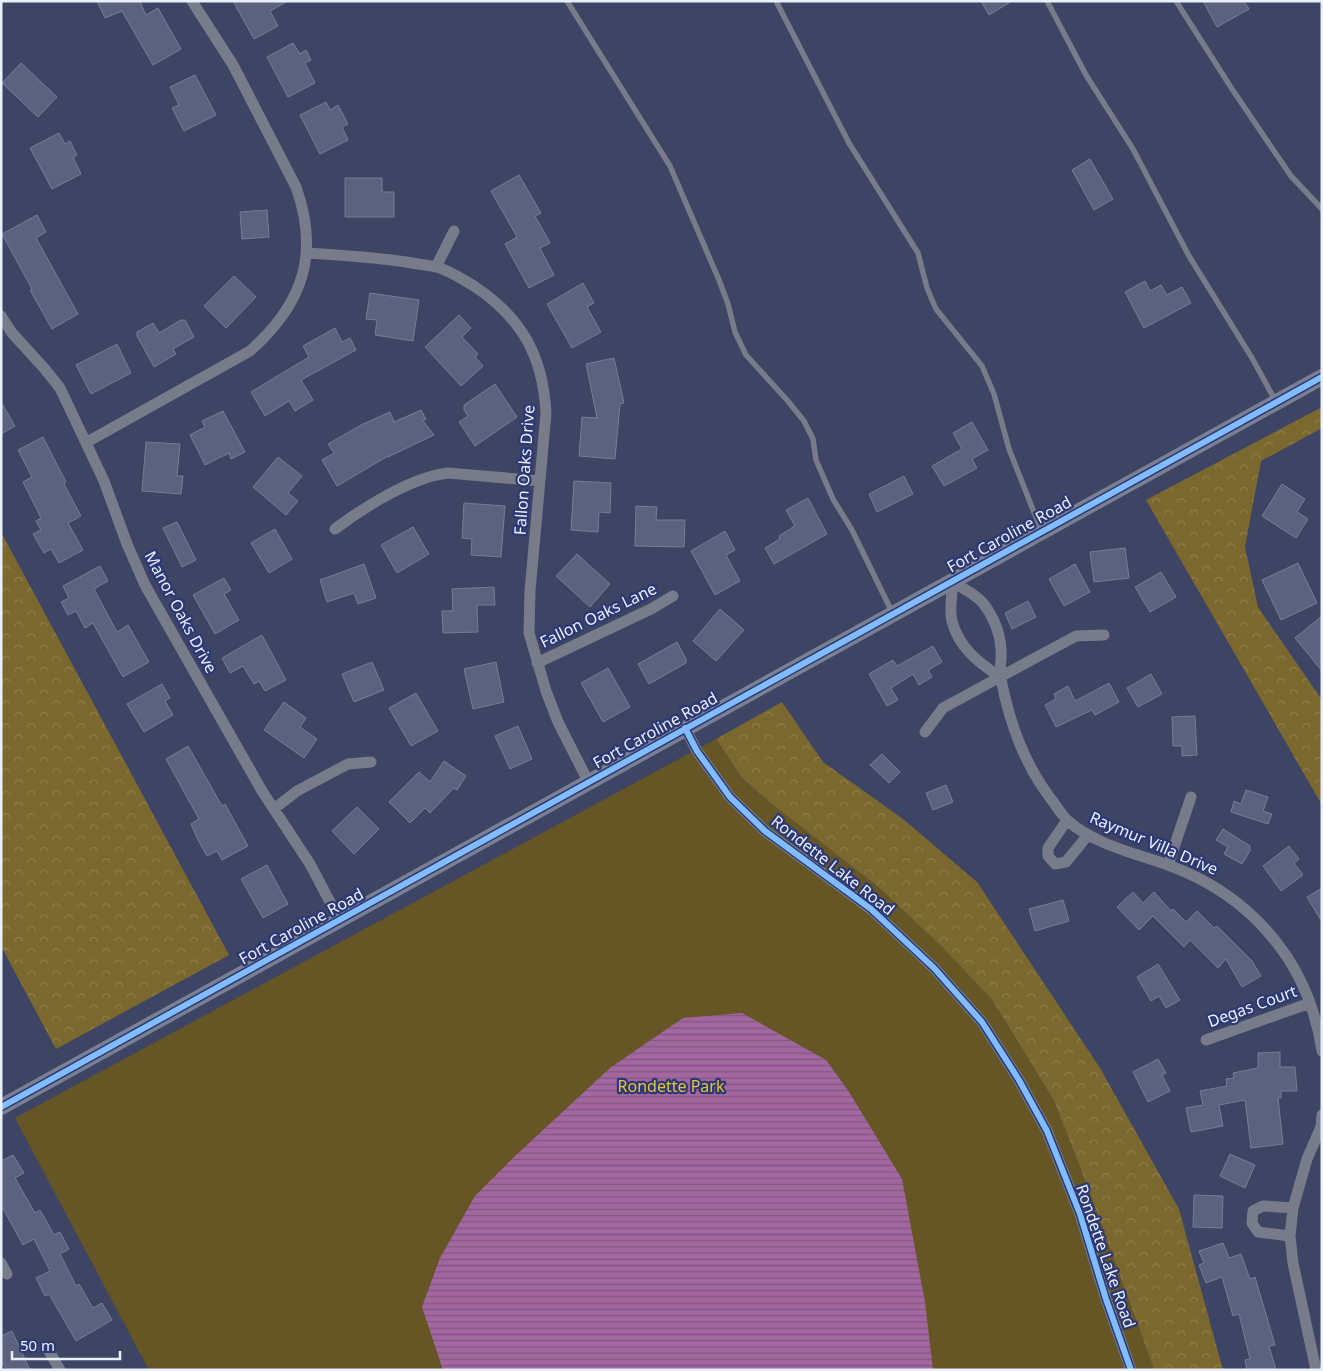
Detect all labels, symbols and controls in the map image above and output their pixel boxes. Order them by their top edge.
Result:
street label: Fallon Oaks Drive [508,404,540,536]
street label: Fort Caroline Road [943,491,1075,577]
street label: Manor Oaks Drive [140,547,222,677]
street label: Fallon Oaks Lane [536,577,660,653]
street label: Fort Caroline Road [589,687,721,773]
street label: Raymur Villa Drive [1086,806,1222,880]
street label: Rondette Lake Road [767,810,899,920]
street label: Fort Caroline Road [235,883,367,969]
street label: Degas Court [1204,980,1300,1032]
park label: Rondette Park [618,1075,725,1097]
street label: Rondette Lake Road [1071,1181,1141,1331]
scale bar [12,1328,120,1360]
text: 50 m [20,1335,55,1355]

